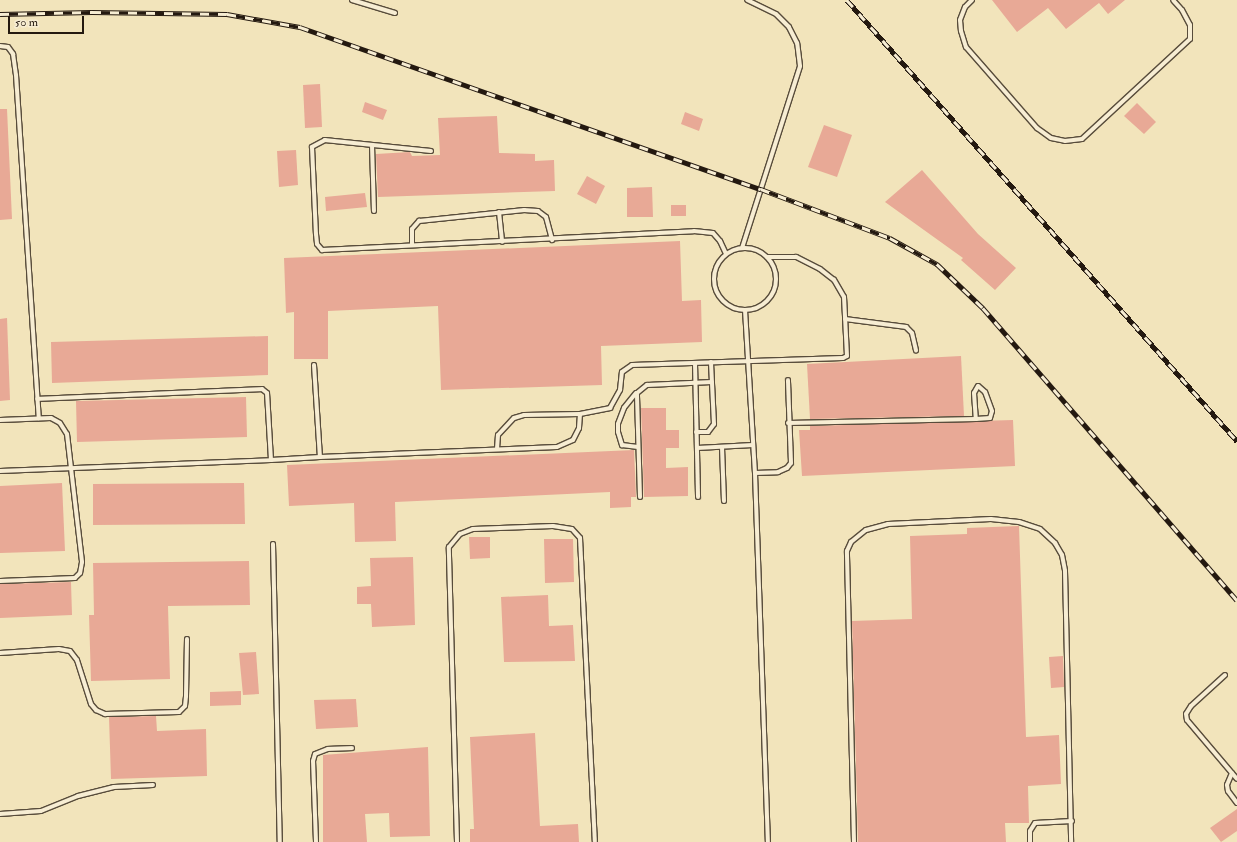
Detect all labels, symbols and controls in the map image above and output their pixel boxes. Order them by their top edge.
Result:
scale bar [10,8,86,34]
text: 50 m [15,15,38,30]

